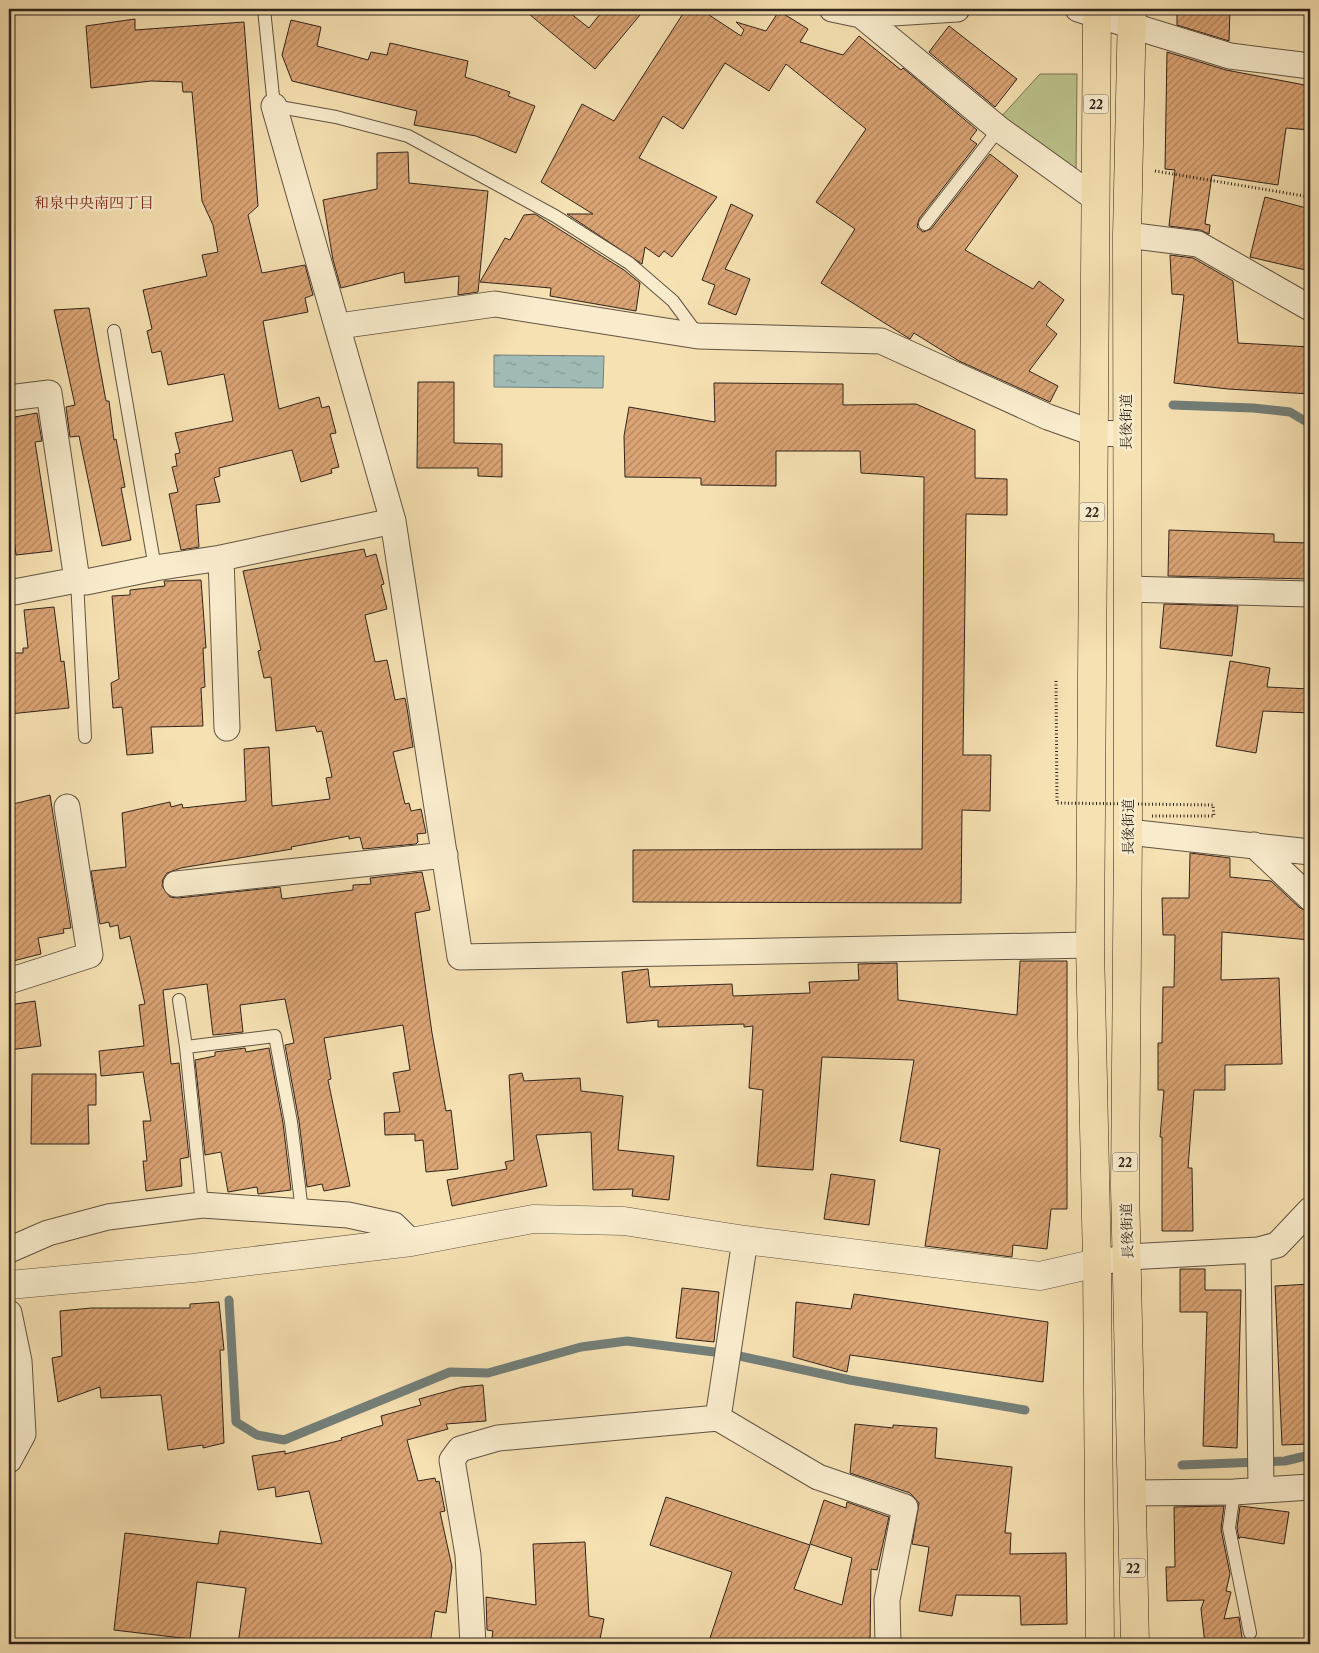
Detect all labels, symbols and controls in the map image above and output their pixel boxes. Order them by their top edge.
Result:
road number: 22 [1084,95,1108,114]
district label: 和泉中央南四丁目 [34,193,154,212]
street label: 長後街道 [1117,394,1135,450]
road number: 22 [1080,502,1104,522]
street label: 長後街道 [1119,799,1137,855]
road number: 22 [1112,1152,1138,1172]
street label: 長後街道 [1117,1203,1137,1259]
road number: 22 [1120,1559,1146,1578]

